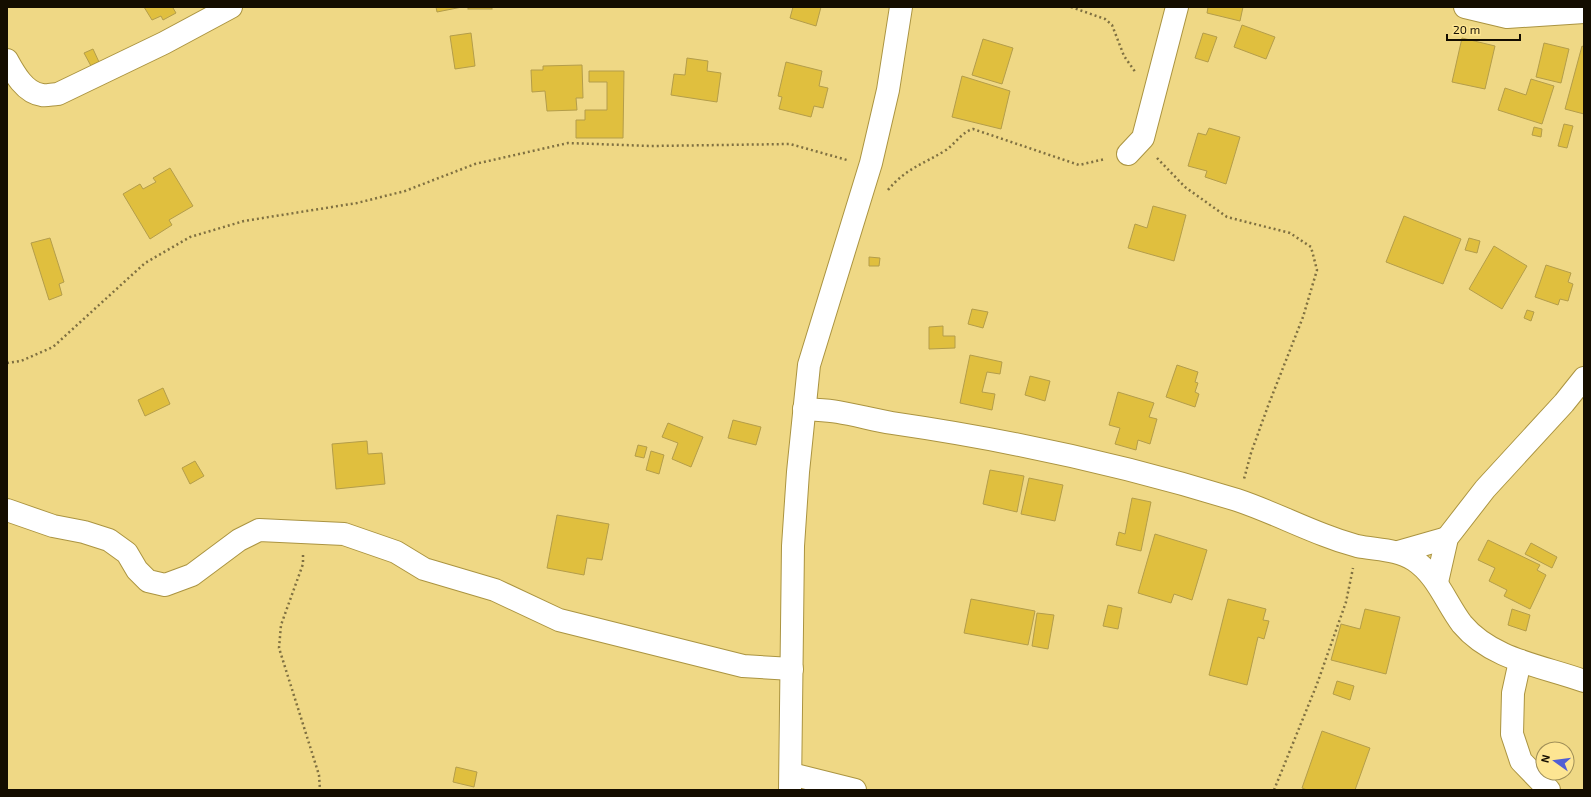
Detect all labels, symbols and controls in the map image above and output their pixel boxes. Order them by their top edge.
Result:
scale bar [1447,16,1520,42]
text: 20 m [1453,22,1480,36]
north arrow [1535,741,1575,781]
text: N [1538,753,1552,764]

